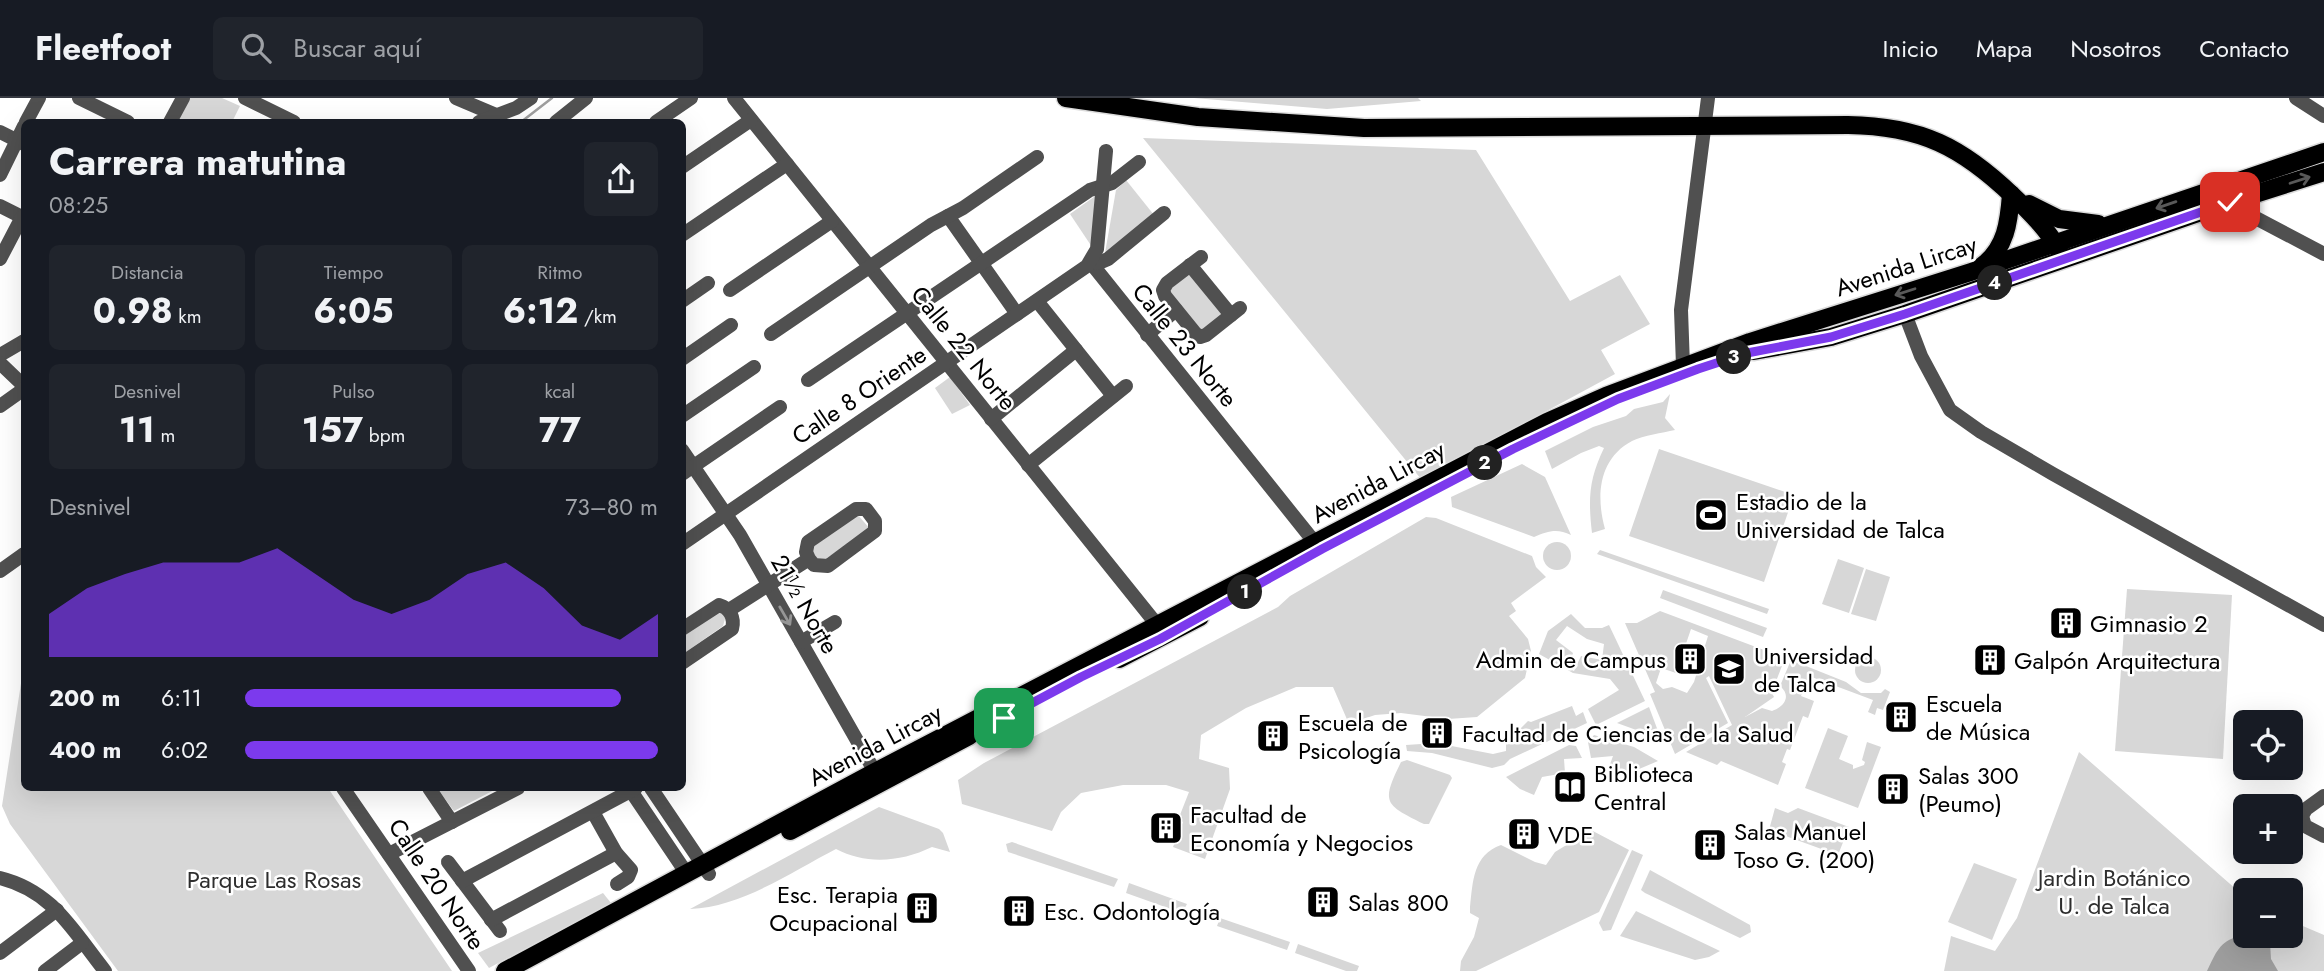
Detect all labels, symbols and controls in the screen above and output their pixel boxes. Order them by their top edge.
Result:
search box [213,17,703,80]
text: Fleetfoot [35,25,171,72]
icon: search [237,29,275,67]
text: Buscar aquí [293,29,421,67]
text: Inicio [1883,31,1938,66]
text: Mapa [1976,31,2032,66]
text: Nosotros [2070,31,2161,66]
text: Contacto [2199,31,2289,66]
text: Carrera matutina [49,134,347,189]
button: share [584,142,658,216]
pin [2200,172,2260,232]
one-way arrow [2289,173,2311,186]
icon: check [2211,183,2249,221]
text: 08:25 [49,188,108,222]
one-way arrow [2156,199,2178,212]
street label: Avenida Lircay [1831,227,1982,305]
text: Distancia [111,259,183,286]
text: Tiempo [324,259,383,286]
text: Ritmo [537,259,582,286]
pin: 4 [1978,266,2012,300]
text: 4 [1988,269,2001,296]
street label: Calle 23 Norte [1124,275,1246,415]
street label: Calle 22 Norte [903,278,1025,418]
text: 0.98 [93,286,173,336]
text: 6:05 [313,286,394,336]
text: 6:12 [503,286,578,336]
one-way arrow [1895,287,1917,300]
text: km [173,303,202,330]
text: /km [578,303,617,330]
street label: Calle 8 Oriente [785,337,933,453]
pin: 3 [1716,340,1752,374]
text: 3 [1728,343,1739,370]
text: Desnivel [113,378,181,405]
text: Pulso [332,378,375,405]
text: kcal [544,378,575,405]
text: 11 [119,405,155,455]
text: 157 [302,405,363,455]
text: 77 [539,405,581,455]
text: m [155,422,175,449]
text: bpm [363,422,405,449]
street label: Avenida Lircay [1305,432,1451,532]
pin: 2 [1468,446,1502,480]
text: 2 [1478,449,1491,476]
place label: Estadio de la Universidad de Talca [1736,484,1945,547]
text: Desnivel [49,490,131,524]
text: 73–80 m [565,490,658,524]
sports icon: Estadio de la Universidad de Talca [1692,496,1730,534]
street label: 21½ Norte [763,548,847,660]
pin: 1 [1228,574,1262,610]
text: 1 [1240,578,1249,605]
building icon: Gimnasio 2 [2047,604,2085,642]
one-way arrow [779,605,793,625]
place label: Gimnasio 2 [2090,606,2208,641]
place label: Universidad de Talca [1754,638,1873,701]
building icon: Admin de Campus [1671,640,1709,678]
building icon: Galpón Arquitectura [1971,641,2009,679]
place label: Admin de Campus [1476,642,1666,677]
place label: Galpón Arquitectura [2014,643,2220,678]
school or university icon: Universidad de Talca [1710,650,1748,688]
text: 200 m [49,681,120,715]
text: 6:11 [161,681,202,715]
place label: Escuela de Música [1926,686,2030,749]
pin [974,688,1034,748]
street label: Avenida Lircay [802,695,948,795]
building icon: Escuela de Música [1882,698,1920,736]
icon: arrive [985,699,1023,737]
place label: Escuela de Psicología [1298,705,1408,768]
map controls [2233,710,2303,948]
button: locate [2233,710,2303,780]
building icon: Facultad de Ciencias de la Salud [1418,714,1456,752]
place label: Facultad de Ciencias de la Salud [1462,716,1794,751]
building icon: Escuela de Psicología [1254,717,1292,755]
text: 400 m [49,733,121,767]
text: 6:02 [161,733,208,767]
place label: Biblioteca Central [1594,756,1693,819]
place label: Salas 300 (Peumo) [1918,758,2019,821]
library icon: Biblioteca Central [1551,768,1589,806]
building icon: Salas 300 (Peumo) [1874,770,1912,808]
button: + [2233,794,2303,864]
place label: Facultad de Economía y Negocios [1190,797,1413,860]
building icon: Facultad de Economía y Negocios [1147,809,1185,847]
street label: Calle 20 Norte [380,811,494,957]
place label: Salas Manuel Toso G. (200) [1734,814,1875,877]
building icon: VDE [1505,815,1543,853]
place label: VDE [1548,817,1593,852]
building icon: Salas Manuel Toso G. (200) [1691,826,1729,864]
park label: Jardin Botánico U. de Talca [2035,860,2190,923]
park label: Parque Las Rosas [187,862,361,897]
place label: Esc. Terapia Ocupacional [769,877,898,940]
button: − [2233,878,2303,948]
building icon: Salas 800 [1304,883,1342,921]
place label: Salas 800 [1348,885,1449,920]
building icon: Esc. Terapia Ocupacional [903,889,941,927]
building icon: Esc. Odontología [1000,892,1038,930]
place label: Esc. Odontología [1044,894,1220,929]

